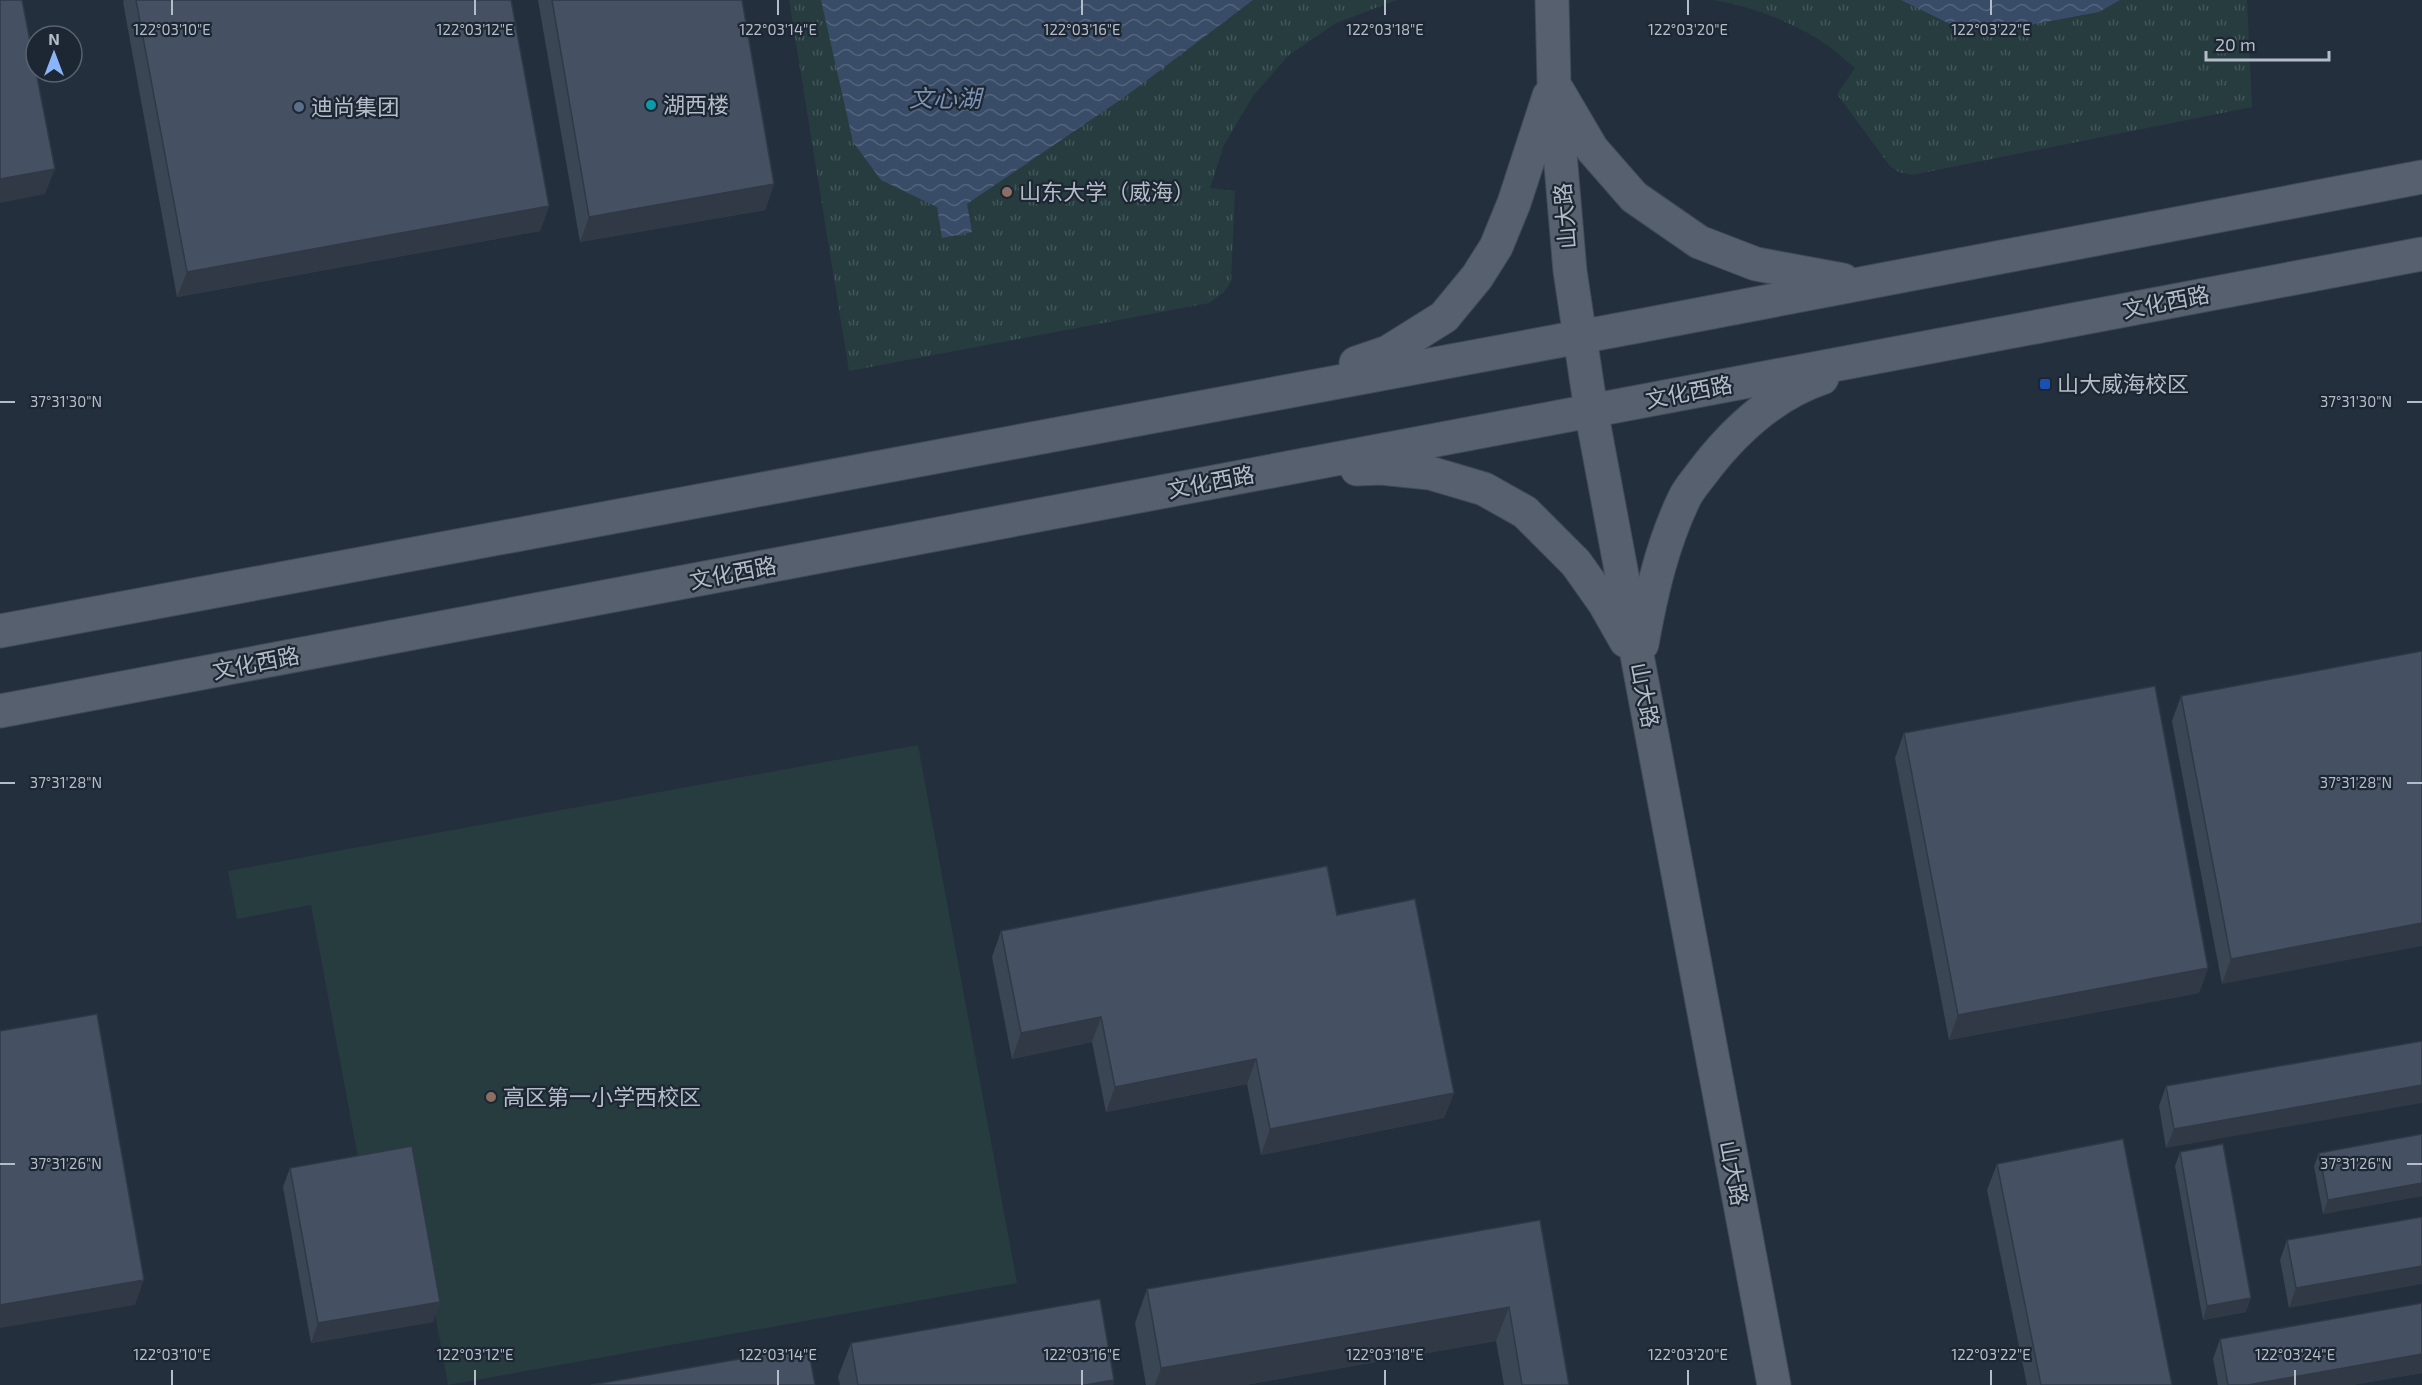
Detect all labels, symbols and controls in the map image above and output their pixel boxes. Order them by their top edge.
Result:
text: 122°03'10"E [133,20,211,38]
text: 122°03'12"E [437,20,513,38]
text: 122°03'14"E [739,20,817,38]
text: 122°03'16"E [1043,20,1121,38]
text: 122°03'18"E [1346,20,1424,38]
text: 122°03'20"E [1648,20,1728,38]
text: 122°03'22"E [1951,20,2031,38]
north arrow [24,24,84,84]
scale bar [2206,24,2329,62]
text: N [48,29,60,48]
text: 20 m [2215,33,2256,55]
water label: 文心湖 [909,83,985,112]
place label: 湖西楼 [663,91,729,117]
place label: 迪尚集团 [311,93,399,119]
marker: 湖西楼 [644,98,658,112]
marker: 迪尚集团 [292,100,306,114]
place label: 山东大学（威海） [1019,178,1195,204]
street label: 山大路 [1548,182,1580,250]
marker: 山东大学（威海） [1000,185,1014,199]
street label: 文化西路 [2120,280,2211,322]
street label: 文化西路 [1643,370,1734,412]
place label: 山大威海校区 [2057,370,2189,396]
marker: 山大威海校区 [2038,377,2052,391]
text: 37°31'30"N [30,392,102,410]
text: 37°31'30"N [2320,392,2392,410]
street label: 文化西路 [1165,460,1256,502]
street label: 文化西路 [687,551,778,593]
street label: 文化西路 [210,641,301,683]
street label: 山大路 [1627,660,1665,730]
text: 37°31'28"N [30,773,102,791]
text: 37°31'28"N [2320,773,2392,791]
place label: 高区第一小学西校区 [503,1083,701,1109]
marker: 高区第一小学西校区 [484,1090,498,1104]
street label: 山大路 [1716,1138,1754,1208]
text: 37°31'26"N [30,1154,102,1172]
text: 37°31'26"N [2320,1154,2392,1172]
text: 122°03'10"E [133,1345,211,1363]
text: 122°03'12"E [437,1345,513,1363]
text: 122°03'14"E [739,1345,817,1363]
text: 122°03'16"E [1043,1345,1121,1363]
text: 122°03'18"E [1346,1345,1424,1363]
text: 122°03'20"E [1648,1345,1728,1363]
text: 122°03'22"E [1951,1345,2031,1363]
text: 122°03'24"E [2255,1345,2335,1363]

